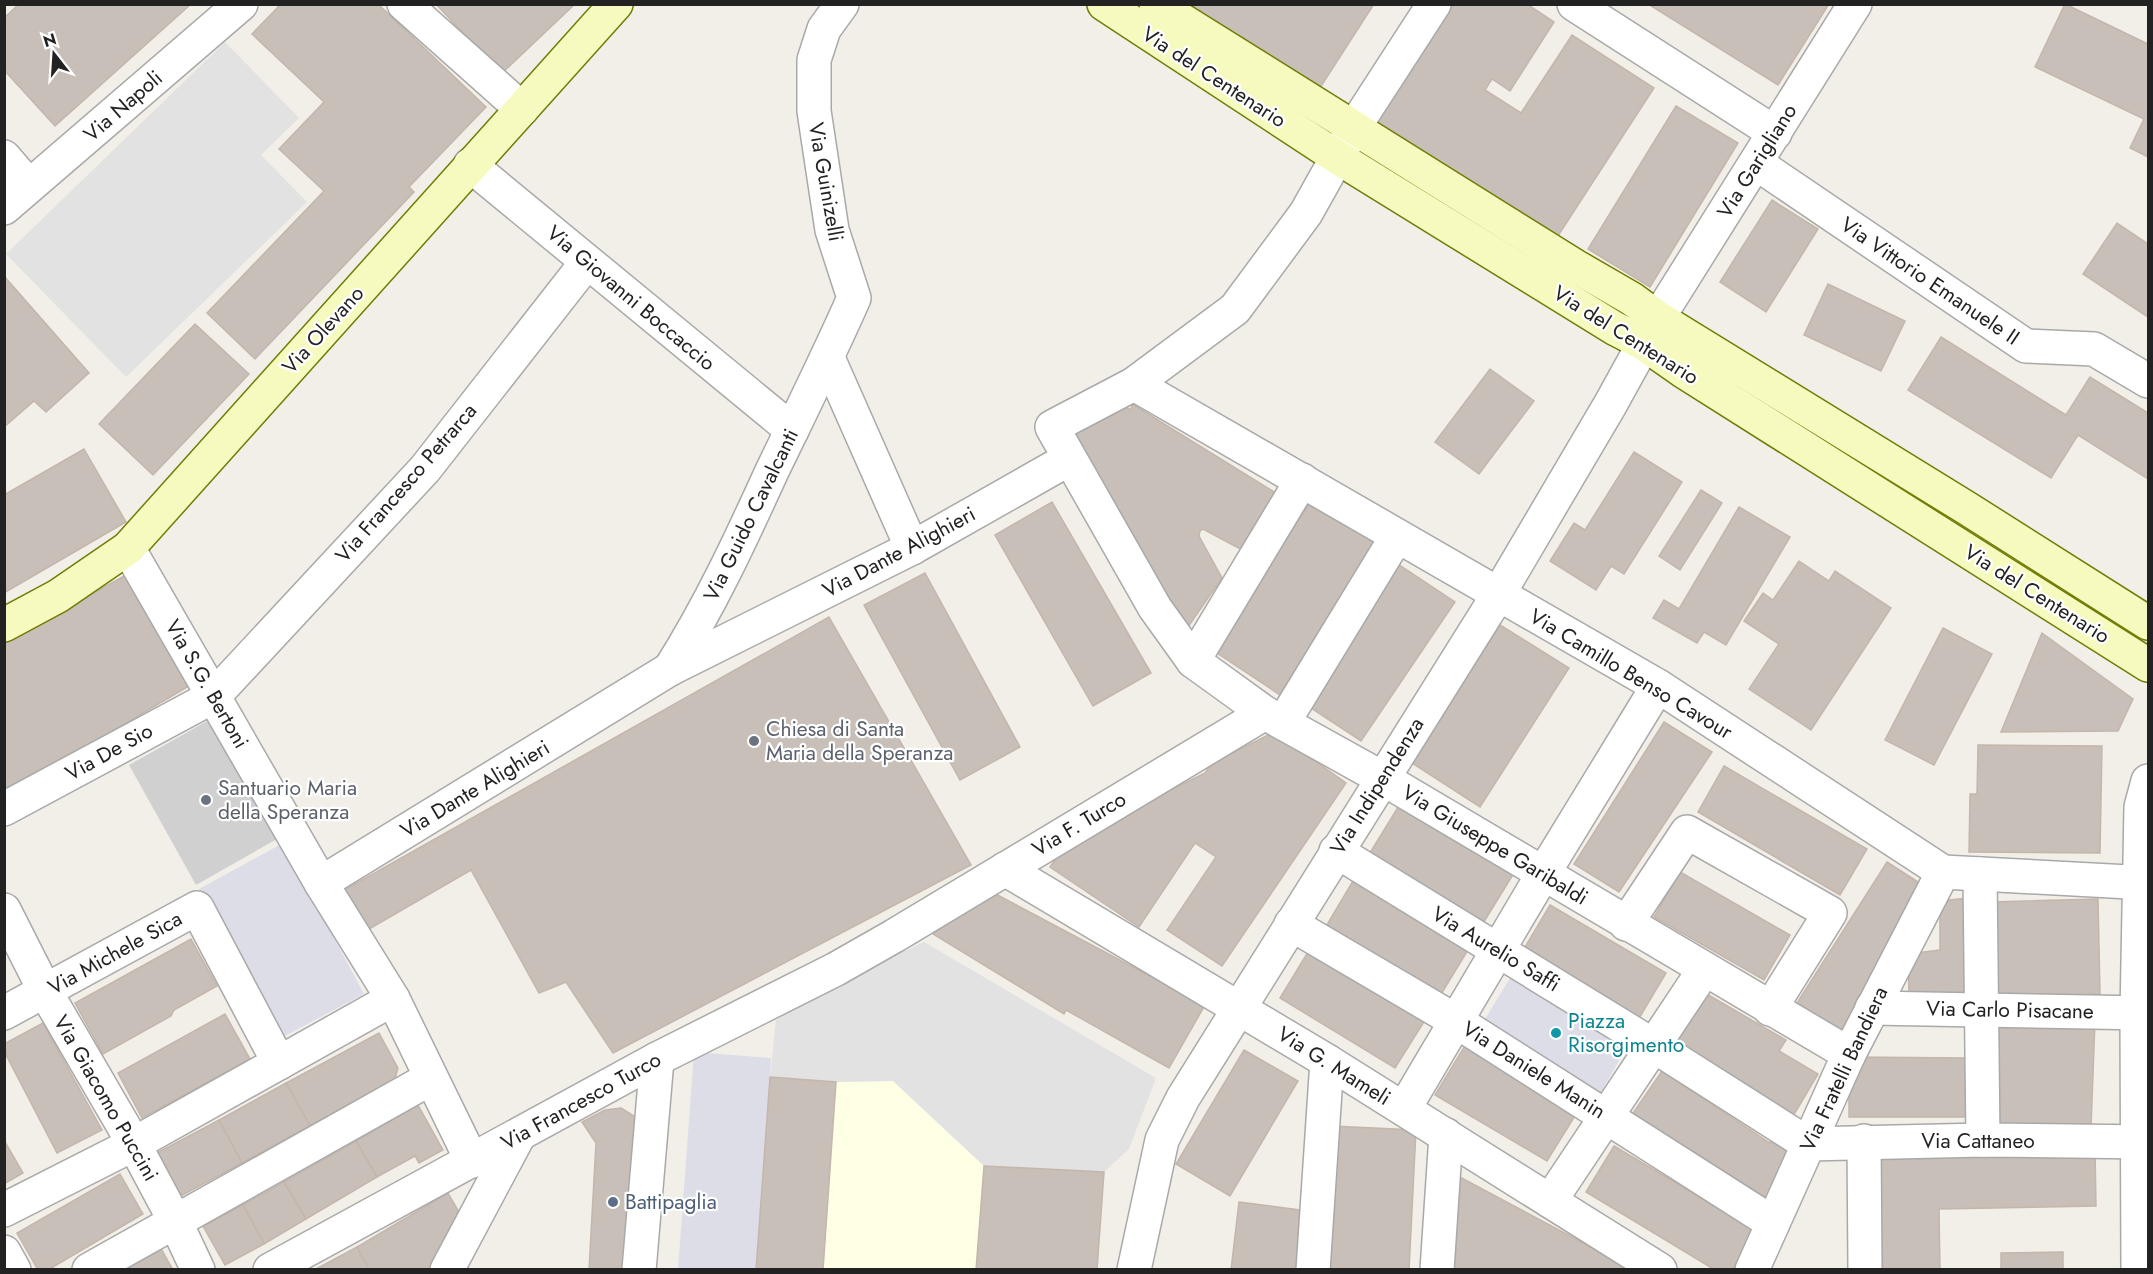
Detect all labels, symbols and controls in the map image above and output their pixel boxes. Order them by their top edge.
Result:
street label: Via del Centenario [1136,19,1292,135]
north arrow [24,24,84,84]
text: N [40,27,59,53]
street label: Via Napoli [77,63,169,149]
street label: Via Garigliano [1710,98,1804,224]
street label: Via Guinizelli [801,120,851,244]
street label: Via Vittorio Emanuele II [1834,210,2026,352]
street label: Via Giovanni Boccaccio [540,218,722,378]
street label: Via del Centenario [1547,278,1705,392]
street label: Via Olevano [275,279,371,381]
street label: Via Francesco Petrarca [328,397,484,569]
street label: Via Guido Cavalcanti [696,424,806,606]
street label: Via Dante Alighieri [817,499,981,605]
street label: Via del Centenario [1958,537,2116,651]
street label: Via Camillo Benso Cavour [1524,601,1739,747]
street label: Via S.G. Bertoni [158,614,256,754]
street label: Via Indipendenza [1323,712,1431,860]
place label: Chiesa di Santa Maria della Speranza [766,714,953,768]
street label: Via De Sio [60,716,158,788]
street label: Via Dante Alighieri [395,733,555,845]
marker: Chiesa di Santa Maria della Speranza [747,734,761,748]
place label: Santuario Maria della Speranza [218,773,357,827]
street label: Via Giuseppe Garibaldi [1396,778,1594,912]
street label: Via F. Turco [1026,784,1132,864]
marker: Santuario Maria della Speranza [199,793,213,807]
street label: Via Aurelio Saffi [1426,899,1566,999]
street label: Via Michele Sica [43,904,187,1002]
street label: Via Fratelli Bandiera [1793,982,1895,1156]
street label: Via Carlo Pisacane [1926,994,2094,1026]
place label: Piazza Risorgimento [1568,1006,1684,1060]
street label: Via Giacomo Puccini [46,1009,166,1187]
street label: Via Daniele Manin [1457,1014,1611,1126]
street label: Via G. Mameli [1272,1019,1396,1113]
marker: Piazza Risorgimento [1549,1026,1563,1040]
street label: Via Francesco Turco [496,1045,666,1157]
street label: Via Cattaneo [1921,1126,2035,1156]
place label: Battipaglia [625,1187,717,1217]
marker: Battipaglia [606,1195,620,1209]

